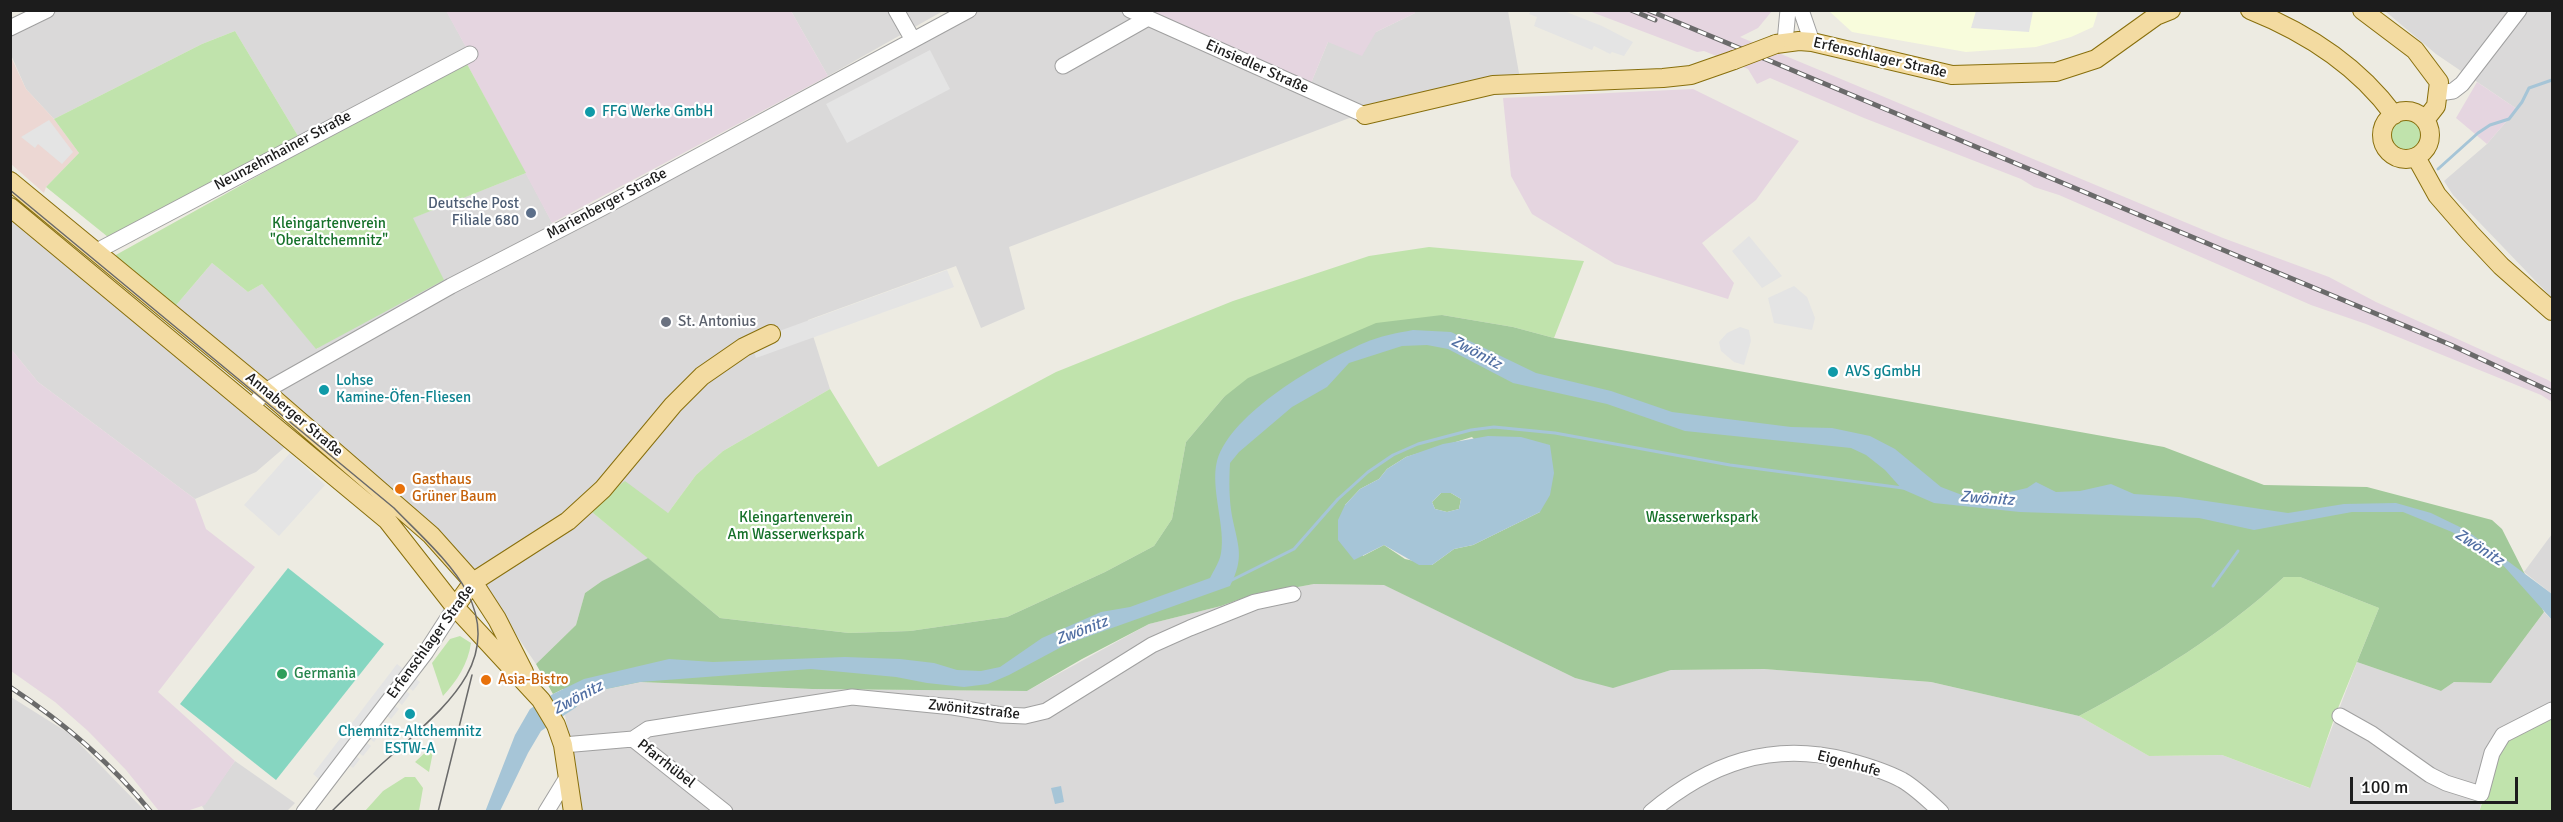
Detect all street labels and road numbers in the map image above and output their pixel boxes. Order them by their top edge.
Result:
street label: Erfenschlager Straße [1811,34,1949,82]
street label: Einsiedler Straße [1203,36,1311,98]
street label: Neunzehnhainer Straße [212,107,354,195]
street label: Marienberger Straße [544,165,670,243]
street label: Annaberger Straße [242,369,346,461]
street label: Erfenschlager Straße [384,581,478,703]
street label: Zwönitzstraße [927,696,1021,724]
street label: Pfarrhübel [633,736,699,792]
street label: Eigenhufe [1815,747,1883,781]

